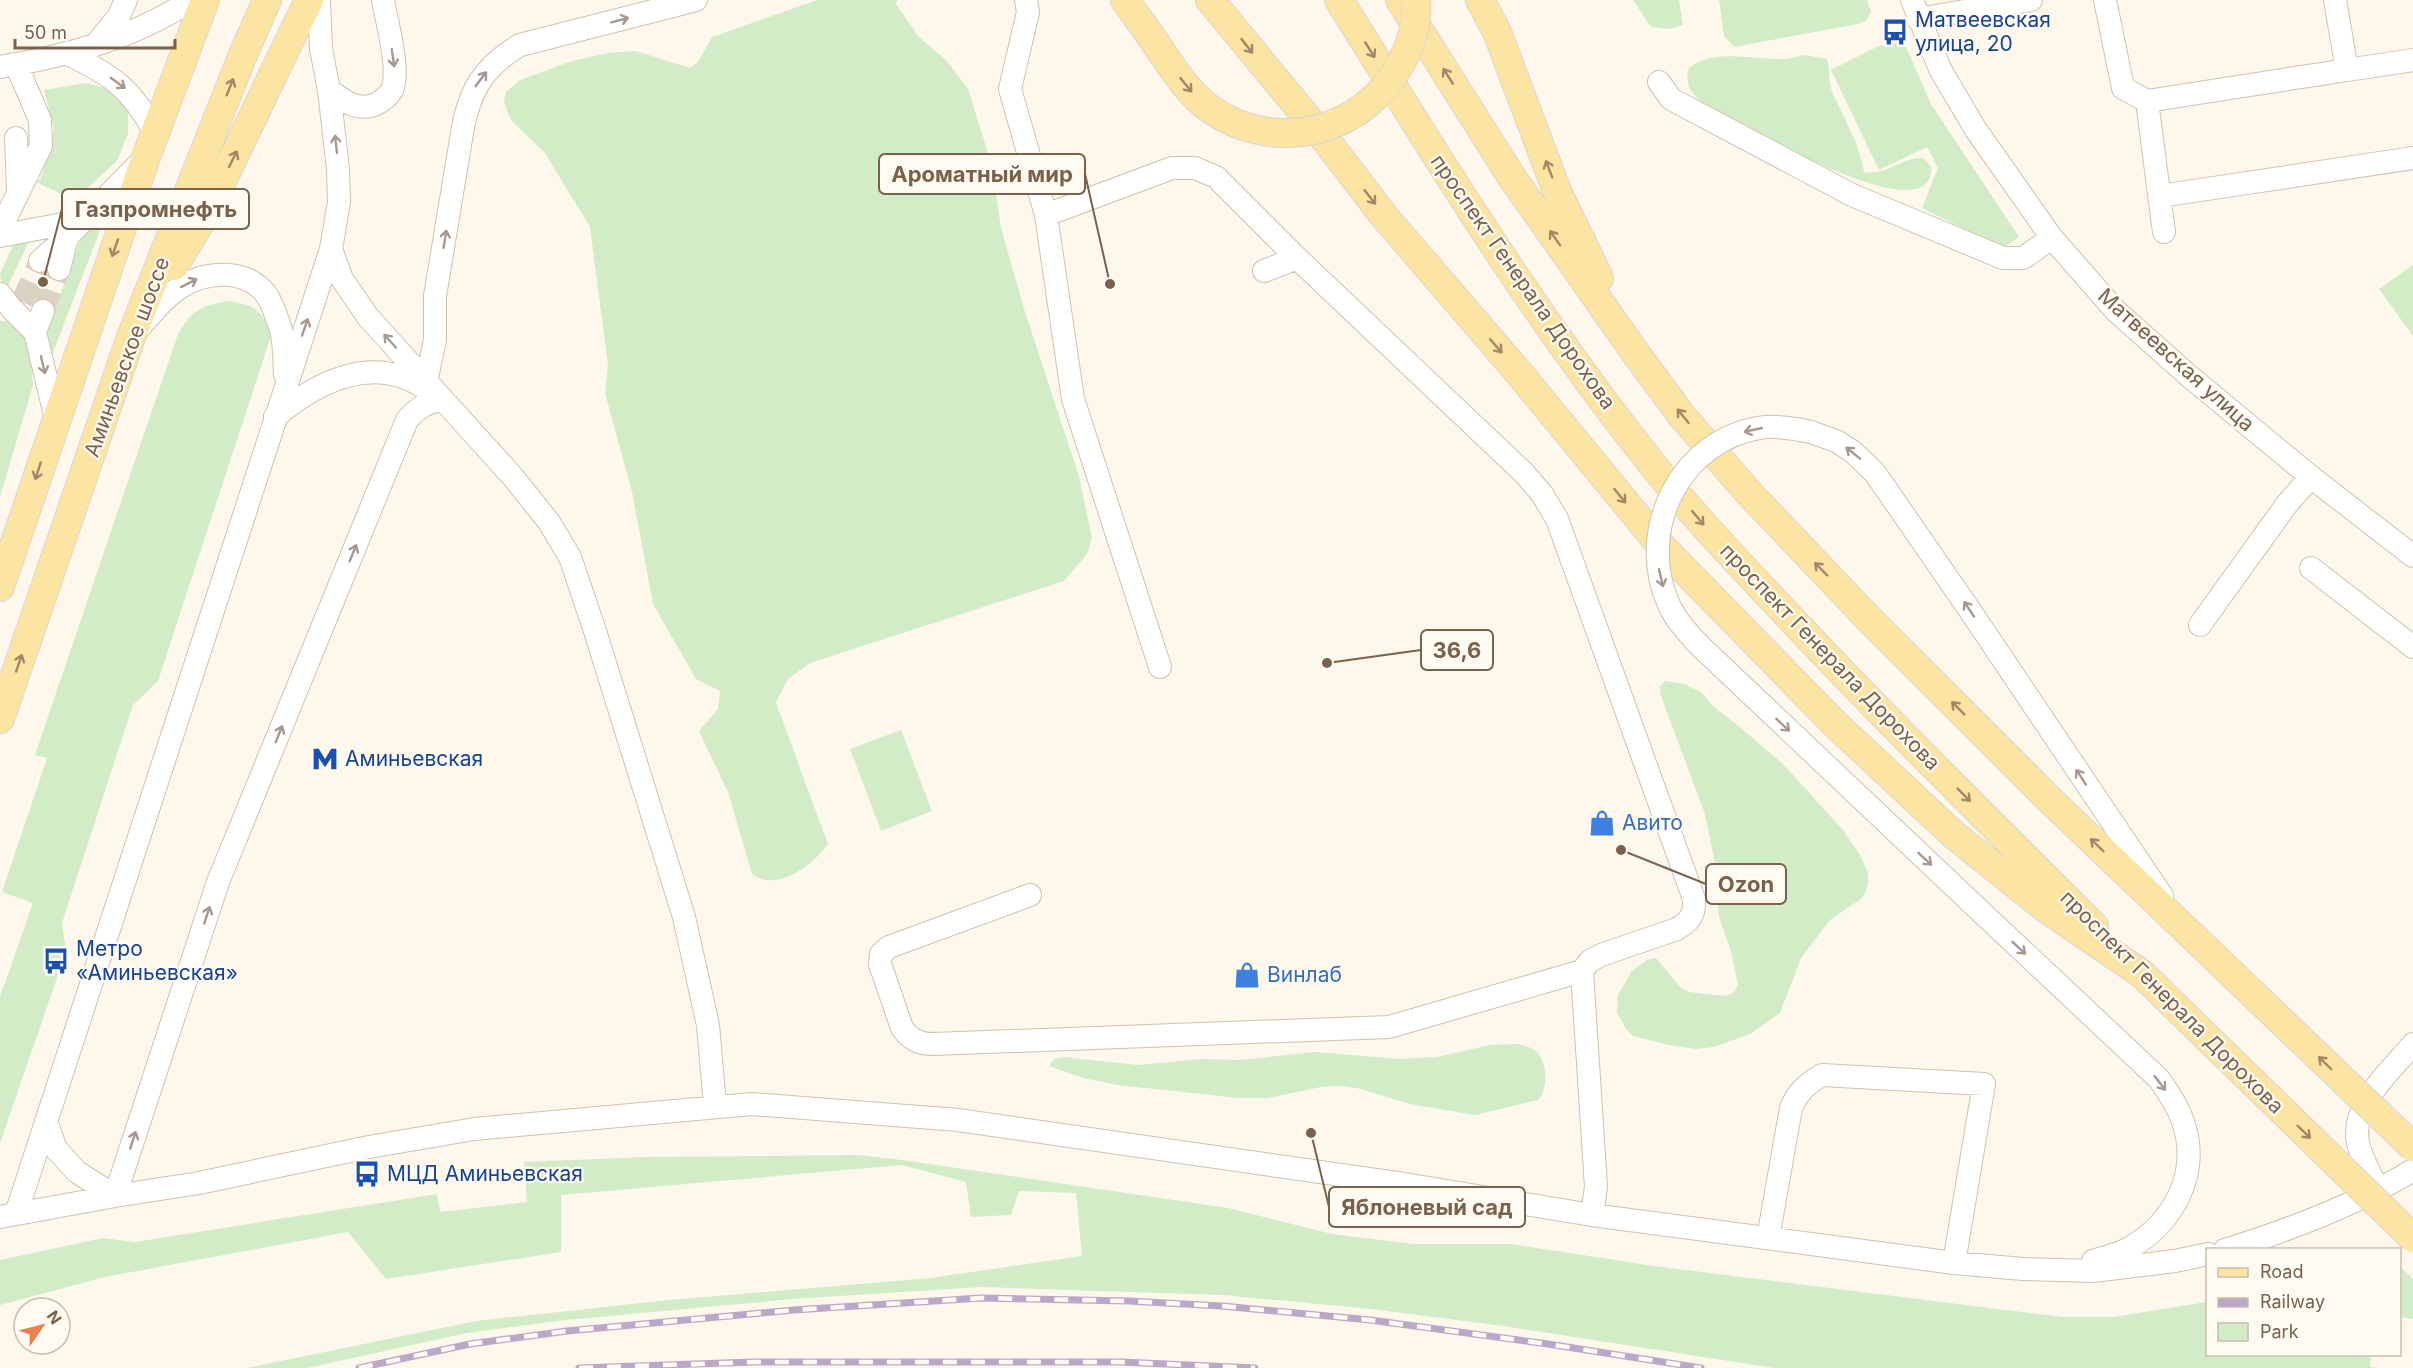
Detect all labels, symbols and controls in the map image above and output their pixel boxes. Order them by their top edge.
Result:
place label: Матвеевская улица, 20 [1915,7,2051,56]
scale bar [15,12,176,50]
one-way arrow [610,14,629,25]
bus stop icon: Матвеевская улица, 20 [1880,17,1910,47]
text: 50 m [24,22,67,43]
one-way arrow [1240,37,1253,53]
one-way arrow [1363,41,1376,58]
one-way arrow [387,47,398,67]
one-way arrow [1441,68,1453,85]
one-way arrow [475,71,488,87]
one-way arrow [110,77,126,89]
one-way arrow [1180,77,1193,93]
one-way arrow [225,79,236,97]
one-way arrow [330,134,341,154]
street label: проспект Генерала Дорохова [1426,149,1621,414]
one-way arrow [228,150,240,168]
callout: Ароматный мир [879,154,1085,194]
one-way arrow [1543,160,1554,179]
text: Ароматный мир [891,161,1073,187]
callout: Газпромнефть [62,189,249,229]
one-way arrow [1363,189,1376,205]
text: Газпромнефть [75,196,237,222]
one-way arrow [439,229,450,249]
one-way arrow [1549,231,1561,247]
one-way arrow [108,238,119,257]
street label: Аминьевское шоссе [79,253,174,460]
one-way arrow [179,277,197,288]
street label: Матвеевская улица [2093,283,2260,436]
one-way arrow [300,318,311,337]
one-way arrow [383,334,397,349]
one-way arrow [1489,338,1502,354]
one-way arrow [38,354,49,374]
one-way arrow [1676,408,1689,424]
one-way arrow [1744,425,1764,436]
one-way arrow [1845,447,1861,460]
one-way arrow [32,461,43,480]
one-way arrow [1613,488,1627,503]
one-way arrow [1691,510,1705,525]
street label: проспект Генерала Дорохова [1715,538,1945,775]
one-way arrow [348,544,359,563]
one-way arrow [1815,562,1829,577]
one-way arrow [1656,568,1668,587]
one-way arrow [1963,601,1975,617]
callout: 36,6 [1421,630,1493,670]
text: 36,6 [1433,637,1481,663]
one-way arrow [14,654,25,673]
one-way arrow [1951,701,1965,716]
one-way arrow [1776,718,1791,732]
one-way arrow [274,725,285,743]
metro station icon: Аминьевская [310,744,340,774]
place label: Аминьевская [345,746,483,771]
one-way arrow [2074,768,2087,785]
one-way arrow [1957,788,1971,803]
shop icon: Авито [1587,808,1617,838]
place label: Авито [1622,810,1683,835]
one-way arrow [2089,838,2104,852]
one-way arrow [1917,852,1932,866]
callout: Ozon [1706,864,1786,904]
text: Ozon [1718,871,1774,897]
street label: проспект Генерала Дорохова [2055,885,2289,1119]
one-way arrow [202,906,213,925]
place label: Метро «Аминьевская» [76,936,238,985]
one-way arrow [2012,941,2027,956]
bus stop icon: Метро «Аминьевская» [41,946,71,976]
shop icon: Винлаб [1232,960,1262,990]
place label: Винлаб [1267,962,1342,987]
one-way arrow [2318,1056,2333,1071]
one-way arrow [2154,1075,2167,1091]
one-way arrow [2297,1125,2312,1140]
one-way arrow [129,1131,140,1150]
bus stop icon: МЦД Аминьевская [352,1159,382,1189]
place label: МЦД Аминьевская [387,1161,583,1186]
callout: Яблоневый сад [1329,1187,1525,1227]
text: Яблоневый сад [1341,1194,1513,1220]
legend [2206,1248,2401,1356]
text: Road [2260,1261,2303,1282]
text: Railway [2260,1291,2325,1312]
north arrow [12,1296,72,1356]
text: N [43,1307,66,1328]
text: Park [2260,1321,2299,1342]

